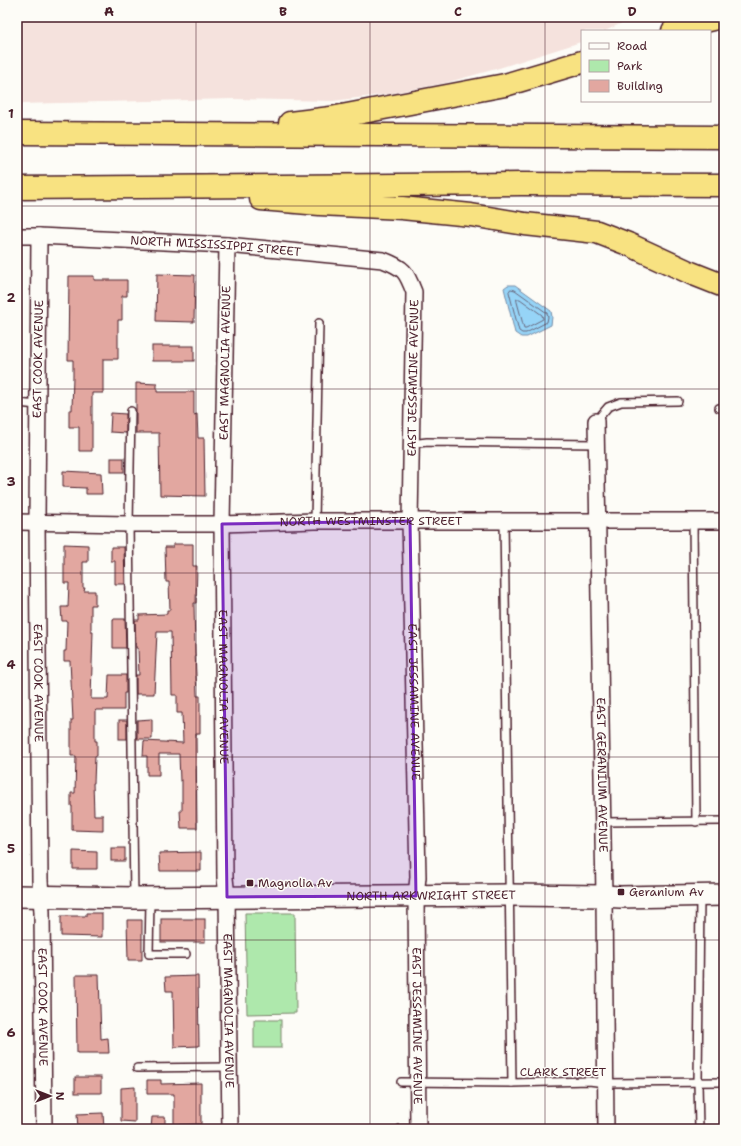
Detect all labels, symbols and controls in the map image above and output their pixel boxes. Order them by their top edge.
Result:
text: A [104,3,114,20]
text: B [279,3,287,20]
text: C [454,3,462,20]
text: D [627,3,637,20]
legend [581,30,711,102]
text: Road [617,38,648,54]
text: Park [617,58,643,74]
text: Building [617,78,663,94]
text: 1 [8,105,14,122]
street label: NORTH MISSISSIPPI STREET [130,232,302,260]
street label: EAST MAGNOLIA AVENUE [216,286,234,440]
text: 2 [6,289,16,306]
street label: EAST JESSAMINE AVENUE [404,299,422,457]
street label: EAST COOK AVENUE [29,300,47,418]
text: 3 [6,473,16,490]
street label: NORTH WESTMINSTER STREET [279,513,463,530]
street label: EAST MAGNOLIA AVENUE [215,610,232,764]
street label: EAST JESSAMINE AVENUE [404,623,424,781]
street label: EAST COOK AVENUE [30,624,47,742]
text: 4 [6,656,16,673]
street label: EAST GERANIUM AVENUE [593,697,611,853]
text: 5 [7,840,15,857]
place label: Magnolia Av [258,875,332,891]
marker: Magnolia Av [245,878,255,888]
place label: Geranium Av [629,884,704,900]
street label: NORTH ARKWRIGHT STREET [346,887,516,904]
marker: Geranium Av [616,887,626,897]
street label: EAST MAGNOLIA AVENUE [219,933,237,1088]
street label: EAST JESSAMINE AVENUE [408,947,426,1105]
street label: EAST COOK AVENUE [34,948,51,1066]
text: 6 [6,1024,16,1041]
street label: CLARK STREET [520,1064,607,1080]
north arrow [30,1076,70,1116]
text: N [52,1092,67,1101]

